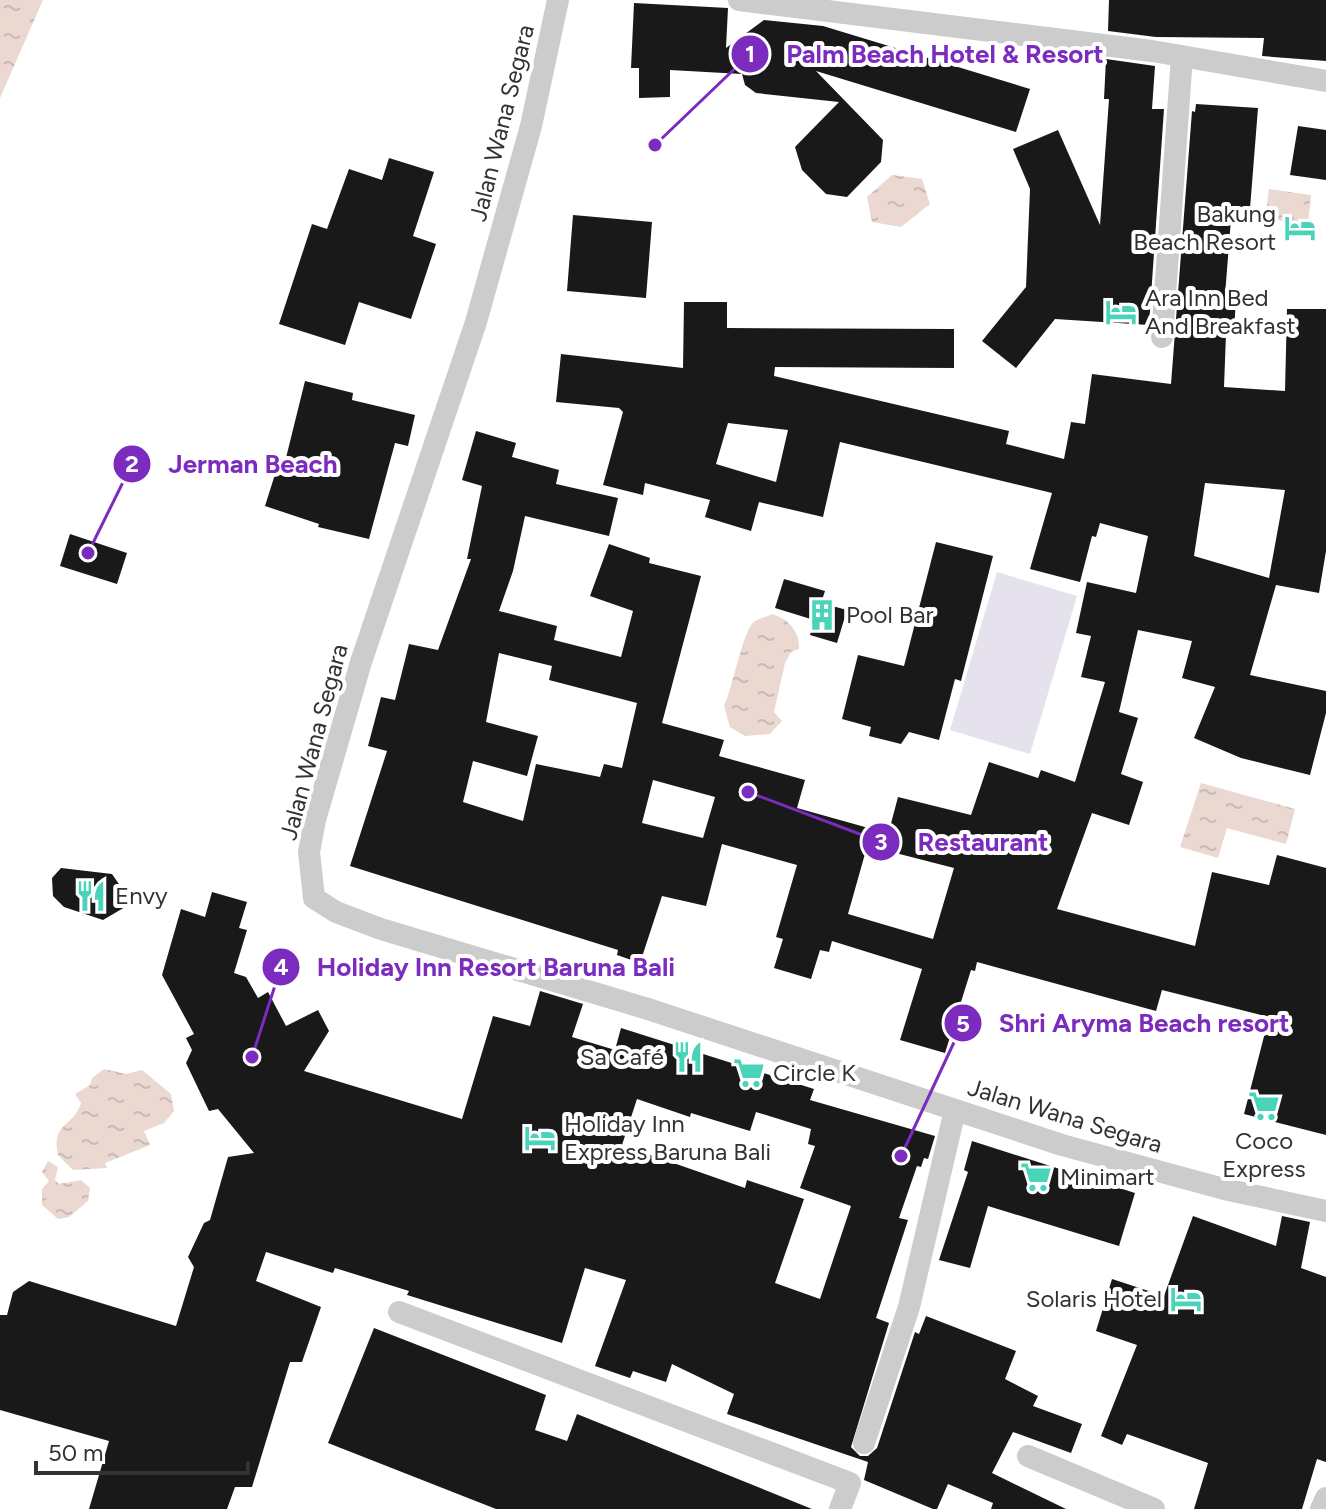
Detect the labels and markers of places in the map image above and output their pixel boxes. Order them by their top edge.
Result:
callout: Palm Beach Hotel & Resort [730,29,1119,79]
place label: Bakung Beach Resort [1133,199,1276,256]
hotel icon: Bakung Beach Resort [1283,211,1317,245]
place label: Ara Inn Bed And Breakfast [1145,283,1296,340]
hotel icon: Ara Inn Bed And Breakfast [1104,295,1138,329]
callout: Jerman Beach [112,439,354,489]
building icon: Pool Bar [805,598,839,632]
place label: Pool Bar [846,600,934,629]
callout: Restaurant [861,817,1064,867]
restaurant icon: Envy [74,879,108,913]
place label: Envy [115,881,168,910]
callout: Holiday Inn Resort Baruna Bali [261,942,691,992]
callout: Shri Aryma Beach resort [943,998,1306,1048]
restaurant icon: Sa Café [671,1040,705,1074]
place label: Sa Café [580,1042,664,1071]
supermarket icon: Circle K [732,1056,766,1090]
place label: Circle K [773,1058,856,1087]
supermarket icon: Coco Express [1247,1089,1281,1123]
place label: Holiday Inn Express Baruna Bali [564,1109,771,1166]
hotel icon: Holiday Inn Express Baruna Bali [523,1121,557,1155]
place label: Coco Express [1222,1126,1306,1183]
supermarket icon: Minimart [1019,1160,1053,1194]
place label: Minimart [1060,1162,1155,1191]
hotel icon: Solaris Hotel [1169,1282,1203,1316]
place label: Solaris Hotel [1026,1284,1162,1313]

